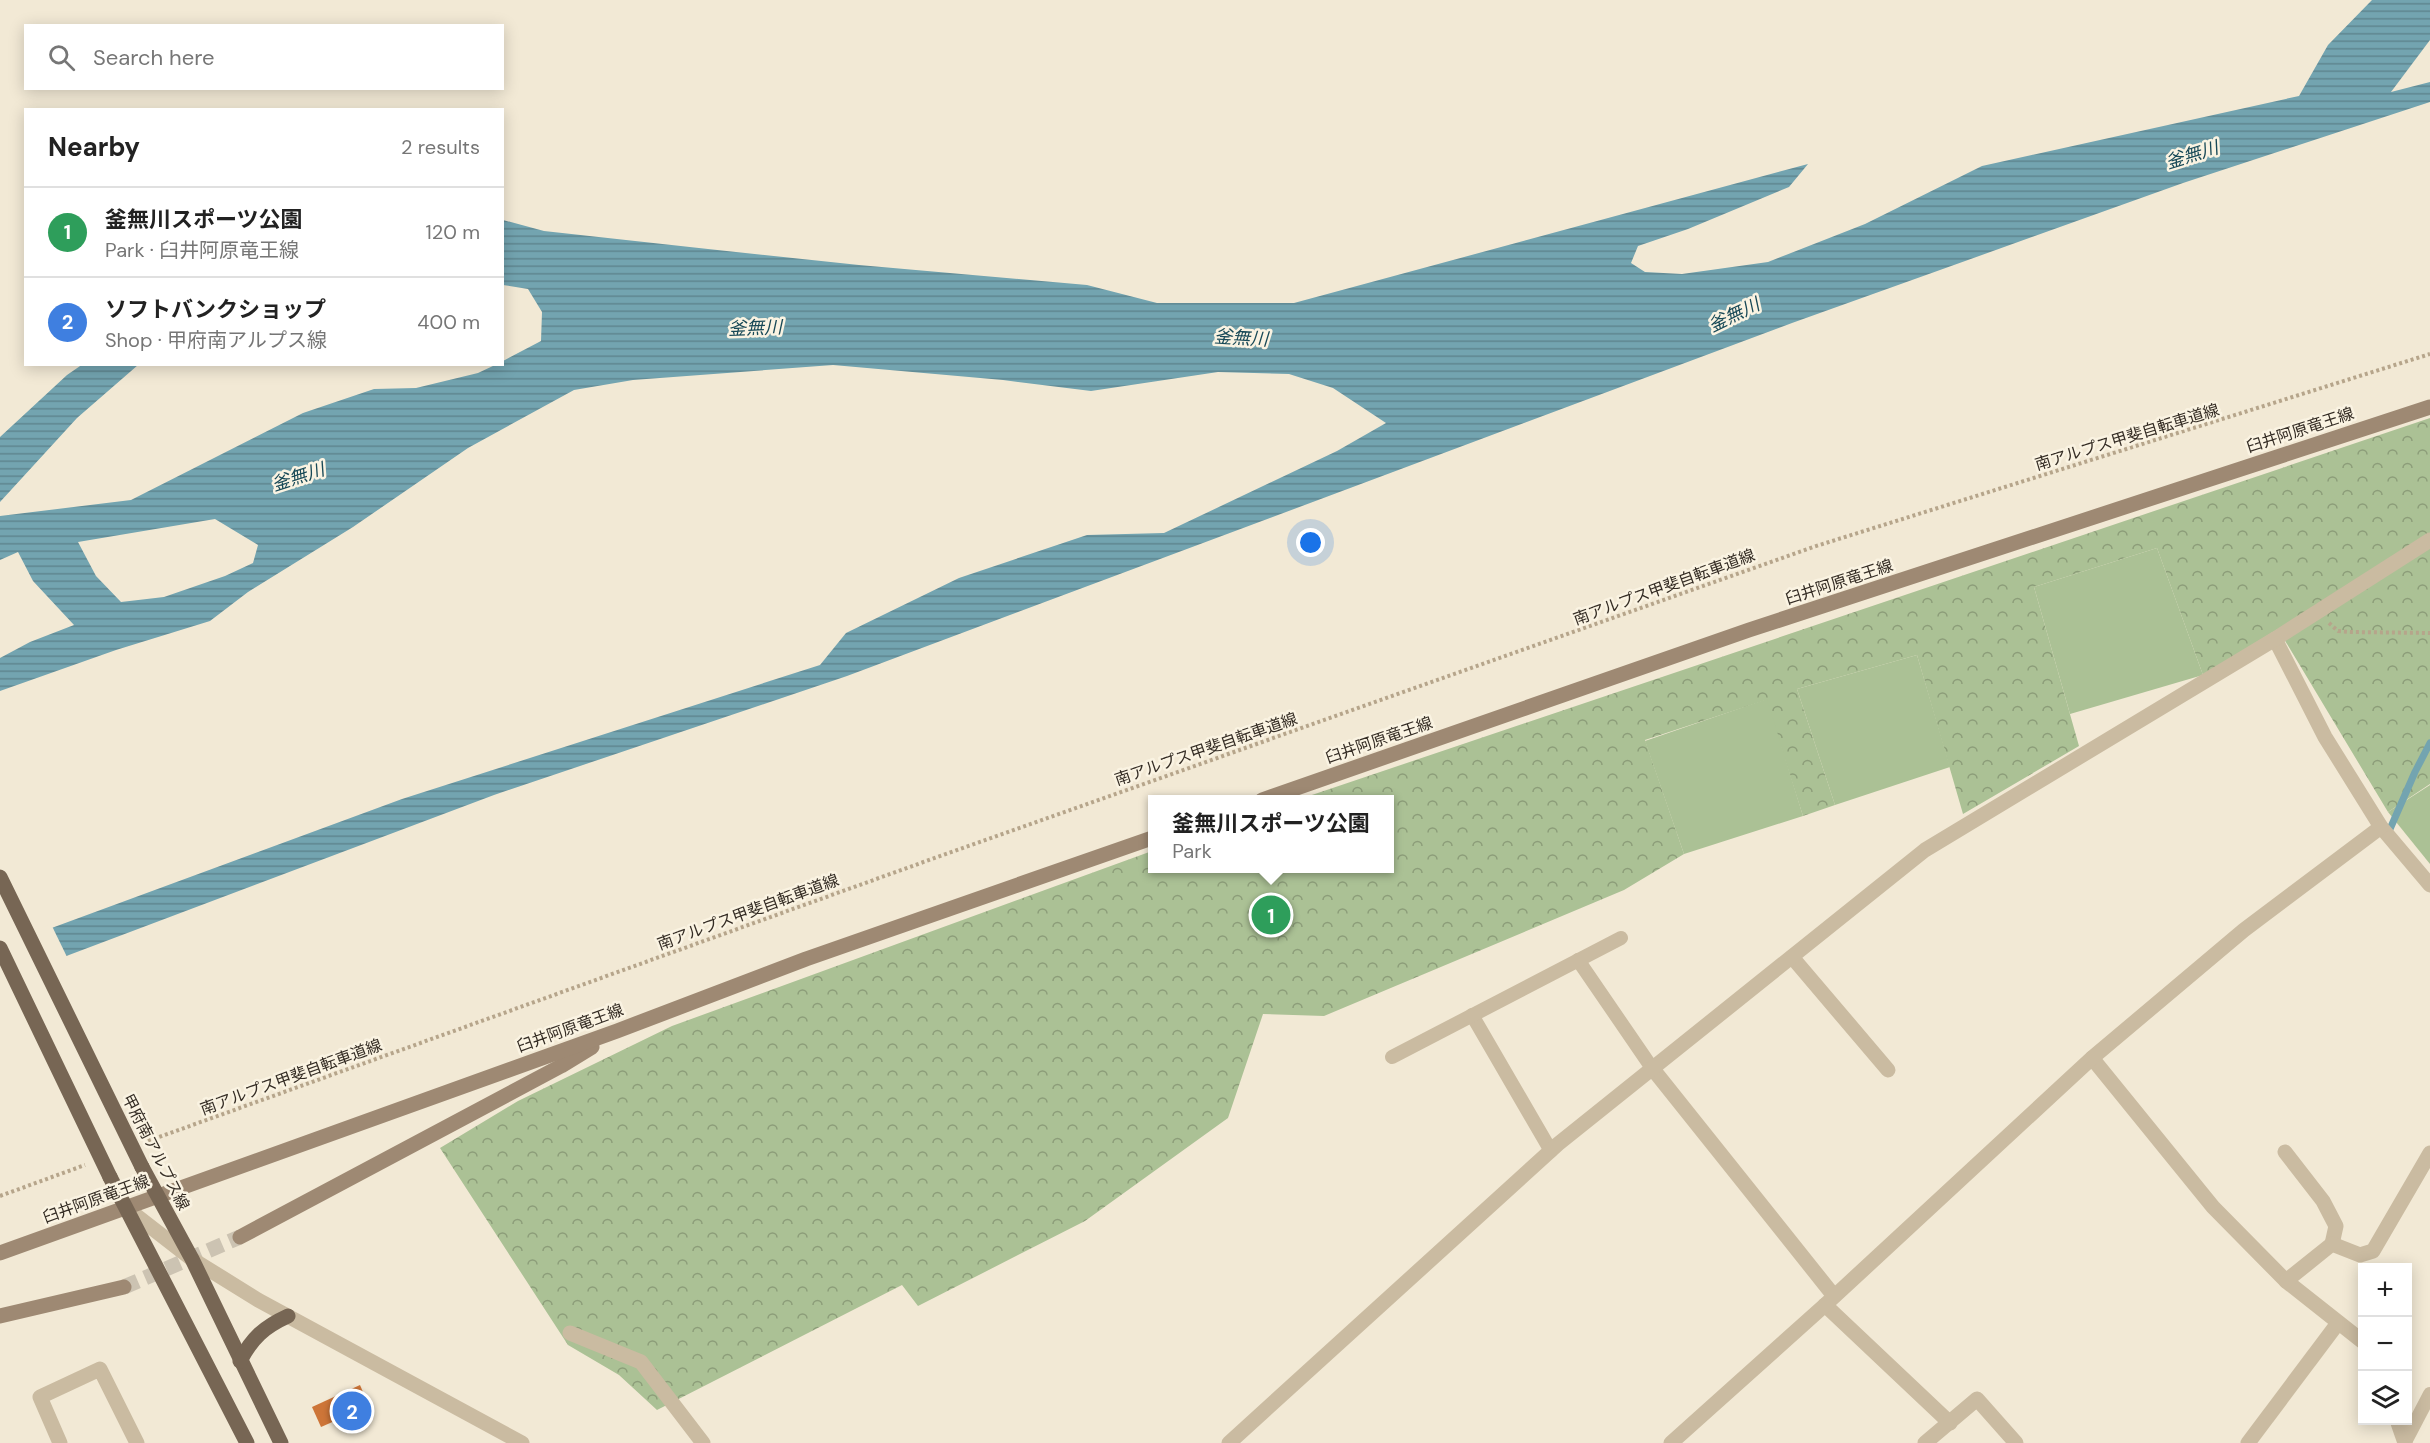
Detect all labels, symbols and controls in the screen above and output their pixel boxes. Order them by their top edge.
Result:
search box [24,24,504,90]
icon: search [45,41,78,74]
text: Search here [93,43,214,72]
text: Nearby [48,130,140,164]
text: 2 results [401,134,480,160]
water label: 釜無川 [2163,135,2223,174]
text: 釜無川スポーツ公園 [105,205,303,234]
text: 1 [64,219,71,245]
text: 120 m [426,219,480,245]
text: Park · 臼井阿原竜王線 [105,237,299,263]
water label: 釜無川 [1704,292,1765,338]
text: ソフトバンクショップ [105,295,326,324]
text: 2 [62,309,73,335]
text: 400 m [417,309,480,335]
water label: 釜無川 [728,315,784,341]
water label: 釜無川 [1213,325,1271,352]
text: Shop · 甲府南アルプス線 [105,327,327,353]
street label: 南アルプス甲斐自転車道線 [2032,399,2222,475]
street label: 臼井阿原竜王線 [2243,403,2357,457]
water label: 釜無川 [269,457,329,497]
your location [1296,528,1325,557]
street label: 南アルプス甲斐自転車道線 [1570,544,1758,630]
street label: 臼井阿原竜王線 [1782,555,1896,609]
street label: 南アルプス甲斐自転車道線 [1112,708,1300,790]
street label: 臼井阿原竜王線 [1323,712,1435,768]
popup [1148,795,1394,873]
text: 釜無川スポーツ公園 [1172,809,1370,838]
text: Park [1172,838,1212,864]
street label: 南アルプス甲斐自転車道線 [654,869,842,955]
pin: 1 [1252,892,1290,938]
street label: 臼井阿原竜王線 [514,999,626,1057]
street label: 南アルプス甲斐自転車道線 [197,1034,385,1120]
street label: 甲府南アルプス線 [118,1090,194,1214]
street label: 臼井阿原竜王線 [40,1170,152,1228]
map controls [2358,1263,2412,1425]
button: + [2358,1263,2412,1317]
button: − [2358,1317,2412,1371]
button: layers [2358,1371,2412,1425]
pin: 2 [332,1388,372,1434]

